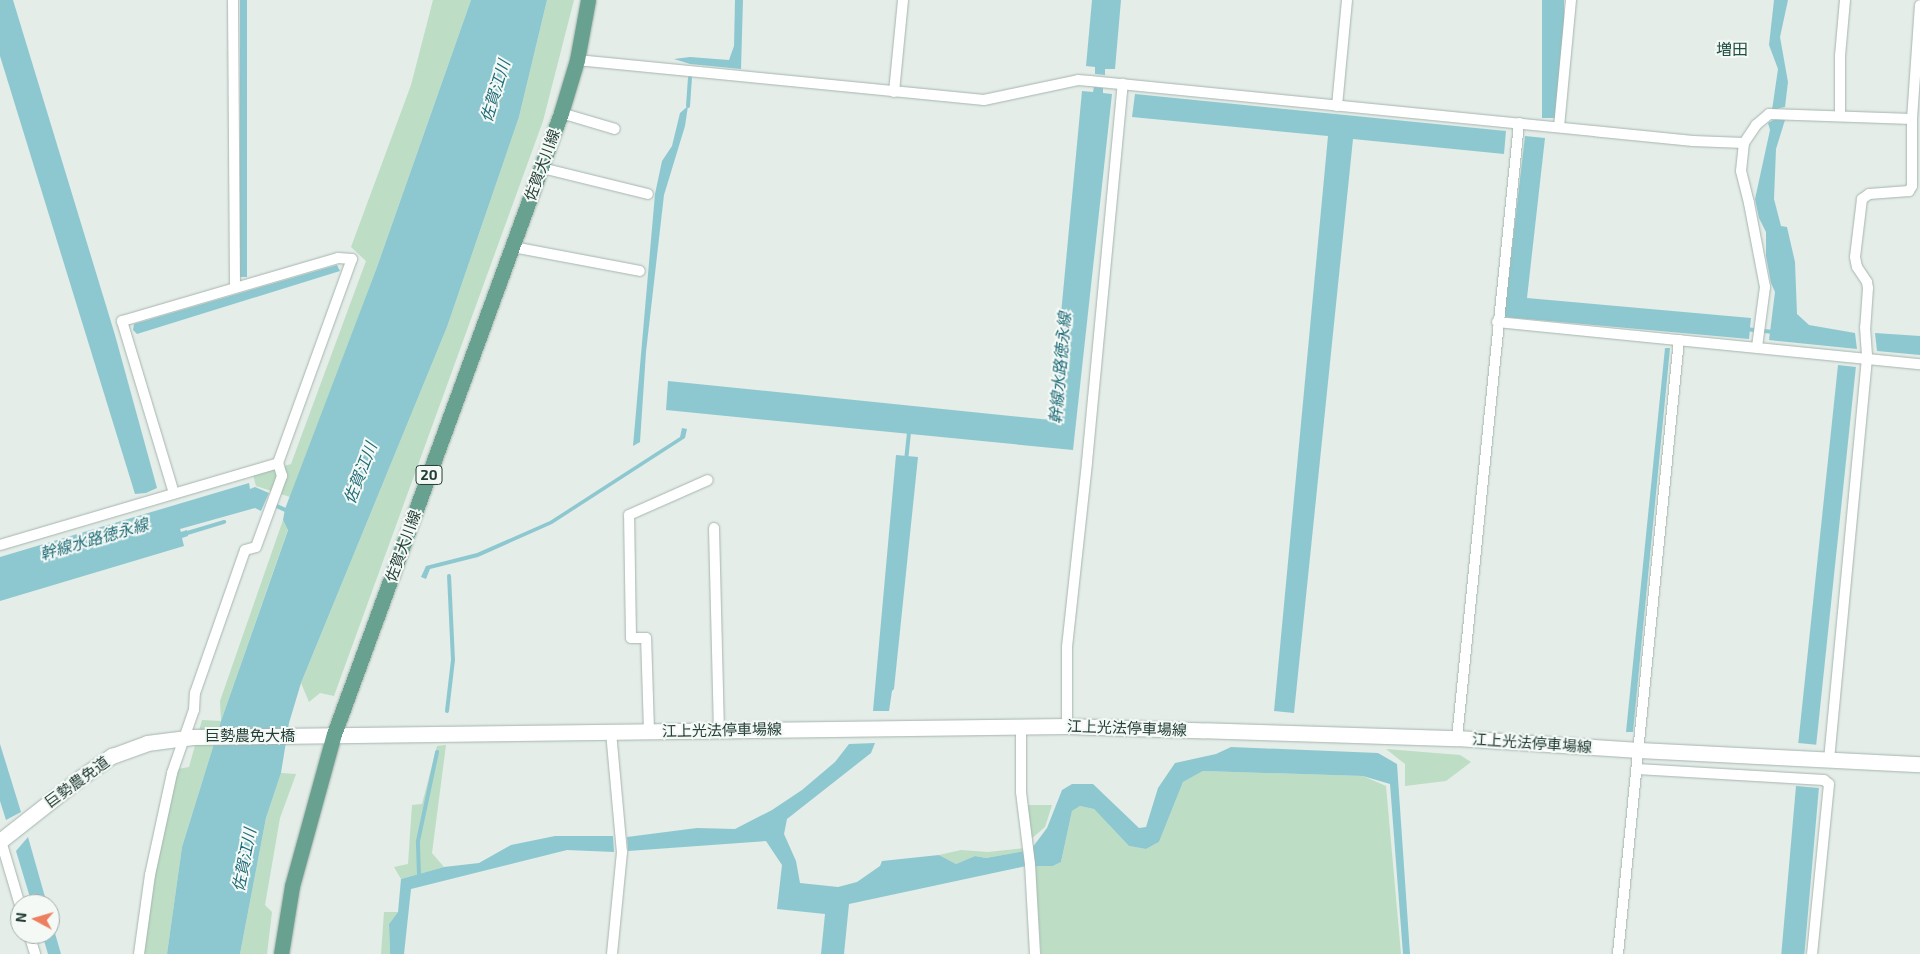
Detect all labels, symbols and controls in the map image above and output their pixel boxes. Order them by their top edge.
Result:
district label: 増田 [1716,39,1748,59]
water label: 佐賀江川 [476,58,514,124]
street label: 佐賀大川線 [521,127,563,203]
water label: 幹線水路徳永線 [1046,311,1074,425]
water label: 佐賀江川 [340,440,380,506]
road number: 20 [415,464,443,486]
street label: 佐賀大川線 [382,508,424,584]
water label: 幹線水路徳永線 [38,514,150,564]
street label: 江上光法停車場線 [1067,717,1187,739]
street label: 江上光法停車場線 [662,720,782,740]
street label: 巨勢農免大橋 [205,727,295,745]
street label: 江上光法停車場線 [1472,730,1592,756]
street label: 巨勢農免道 [41,753,113,811]
water label: 佐賀江川 [228,827,260,893]
north arrow [10,894,60,944]
text: N [12,912,30,923]

